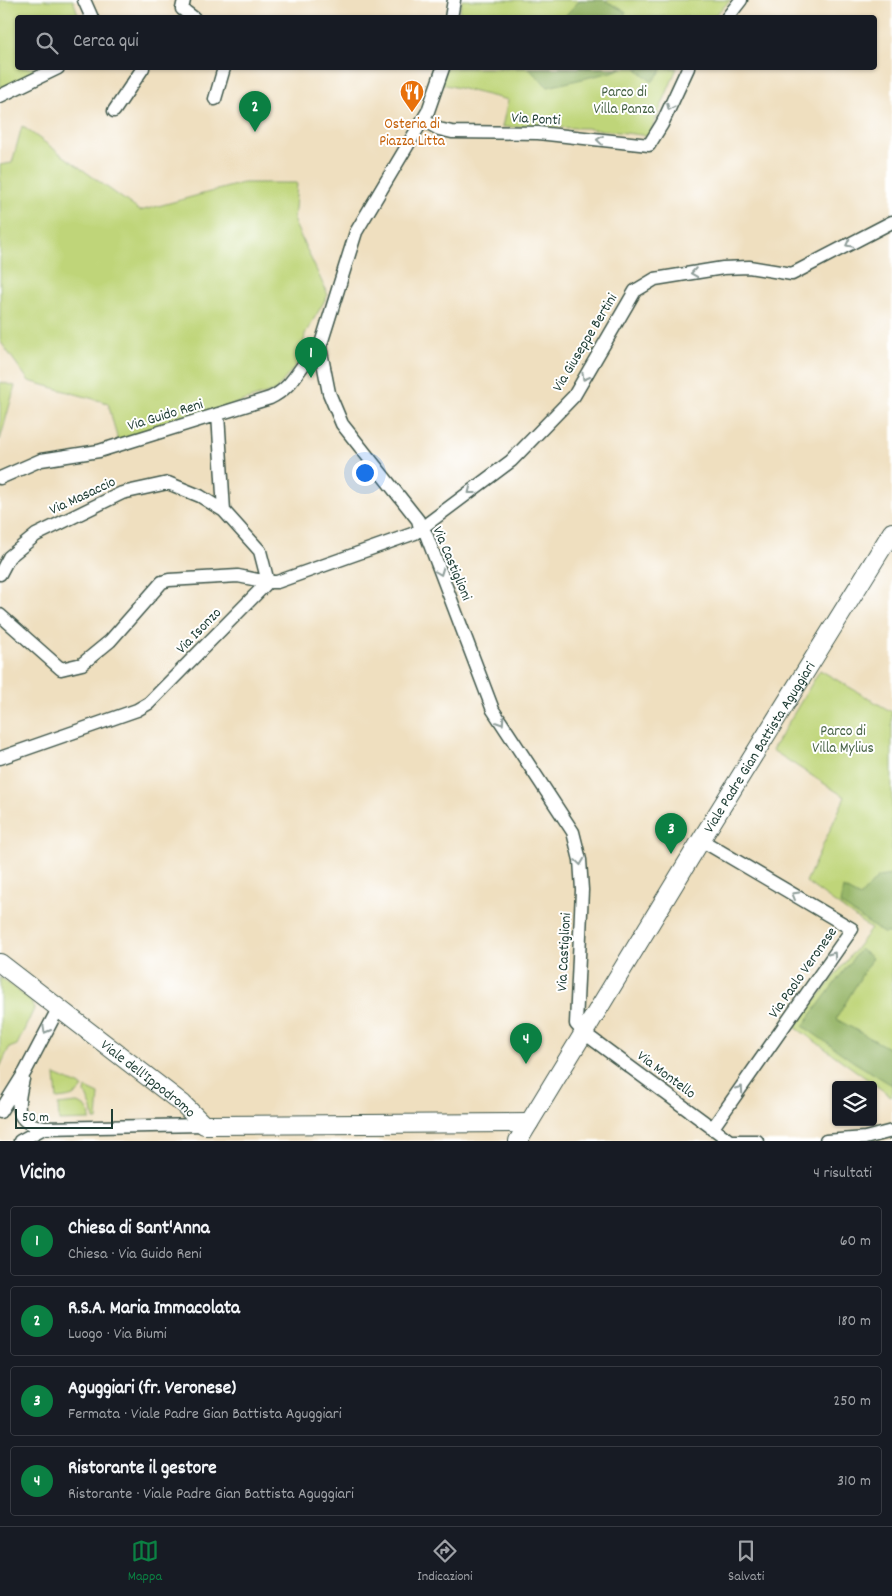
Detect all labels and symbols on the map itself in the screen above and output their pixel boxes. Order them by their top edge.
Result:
restaurant icon: Osteria di Piazza Litta [399,79,425,113]
park label: Parco di Villa Panza [593,82,655,121]
pin: 2 [239,91,271,132]
one-way arrow [666,101,676,110]
street label: Via Ponti [511,108,561,132]
place label: Osteria di Piazza Litta [379,114,446,153]
one-way arrow [596,135,604,146]
one-way arrow [845,238,854,248]
one-way arrow [690,267,699,277]
street label: Via Giuseppe Bertini [548,289,624,396]
pin: 1 [295,337,327,378]
one-way arrow [581,371,591,380]
street label: Via Guido Reni [125,394,206,438]
your location [352,460,378,486]
street label: Via Masaccio [46,472,120,522]
one-way arrow [467,485,477,494]
street label: Via Castiglioni [426,523,477,605]
one-way arrow [434,567,444,575]
street label: Via Isonzo [172,603,228,660]
street label: Viale Padre Gian Battista Aguggiari [699,658,822,838]
one-way arrow [495,716,504,726]
park label: Parco di Villa Mylius [812,721,874,760]
pin: 3 [655,813,687,854]
one-way arrow [574,859,585,867]
one-way arrow [791,892,800,902]
street label: Via Castiglioni [552,912,578,992]
street label: Via Paolo Veronese [764,923,844,1023]
one-way arrow [827,952,836,961]
pin: 4 [510,1023,542,1064]
one-way arrow [42,1025,52,1034]
street label: Viale dell'Ippodromo [95,1035,200,1124]
street label: Via Montello [632,1046,700,1105]
one-way arrow [734,1085,743,1094]
scale bar [15,1106,112,1129]

